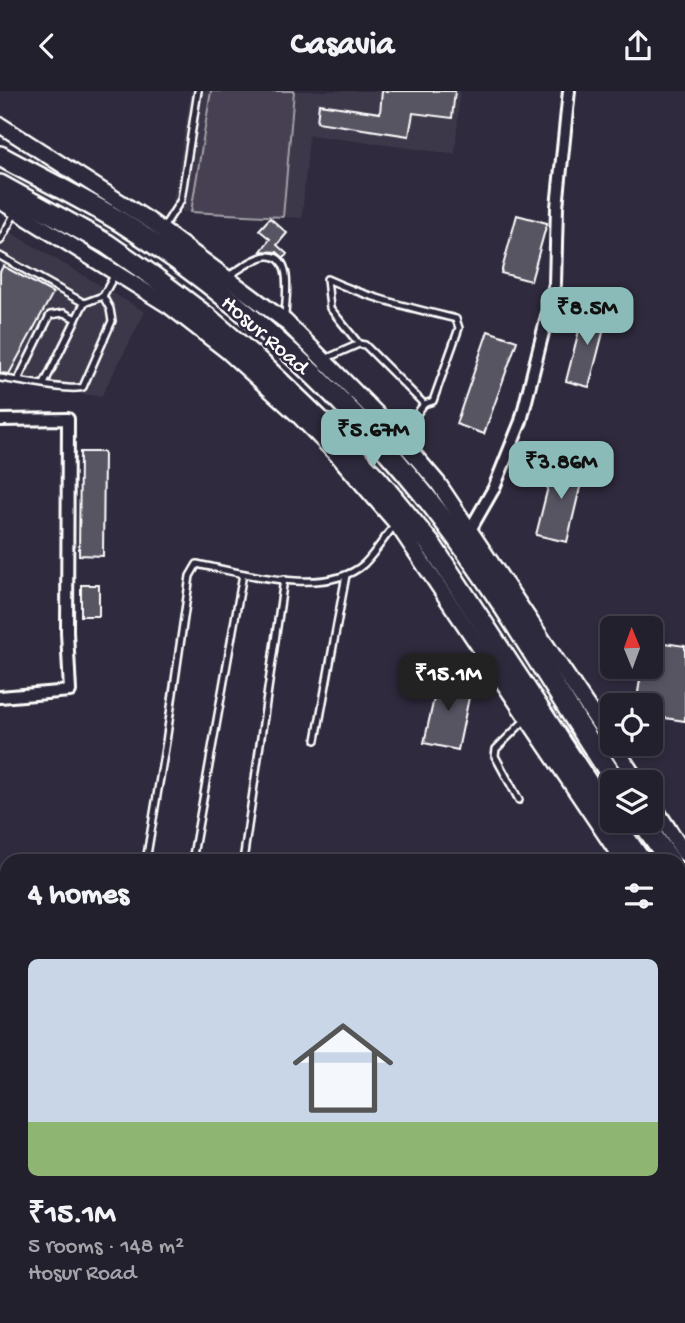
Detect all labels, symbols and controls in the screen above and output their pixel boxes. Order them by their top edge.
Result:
icon: back [28,27,66,65]
text: Casavia [291,27,394,65]
icon: share [619,27,657,65]
pin: ₹8.5M [538,287,636,347]
street label: Hosur Road [214,290,315,383]
text: ₹8.5M [556,296,618,323]
pin: ₹5.67M [316,409,430,469]
text: ₹5.67M [337,418,409,445]
pin: ₹3.86M [504,441,618,501]
text: ₹3.86M [525,450,597,477]
north arrow [600,616,663,679]
map controls [600,616,663,833]
pin: ₹15.1M [391,653,505,713]
text: ₹15.1M [414,662,482,689]
button: locate [600,693,663,756]
button: layers [600,770,663,833]
icon: filters [620,877,658,915]
text: 4 homes [28,879,129,914]
icon: home [280,1005,406,1131]
text: ₹15.1M [28,1199,115,1234]
text: 5 rooms · 148 m² [28,1234,184,1261]
text: Hosur Road [28,1261,136,1288]

